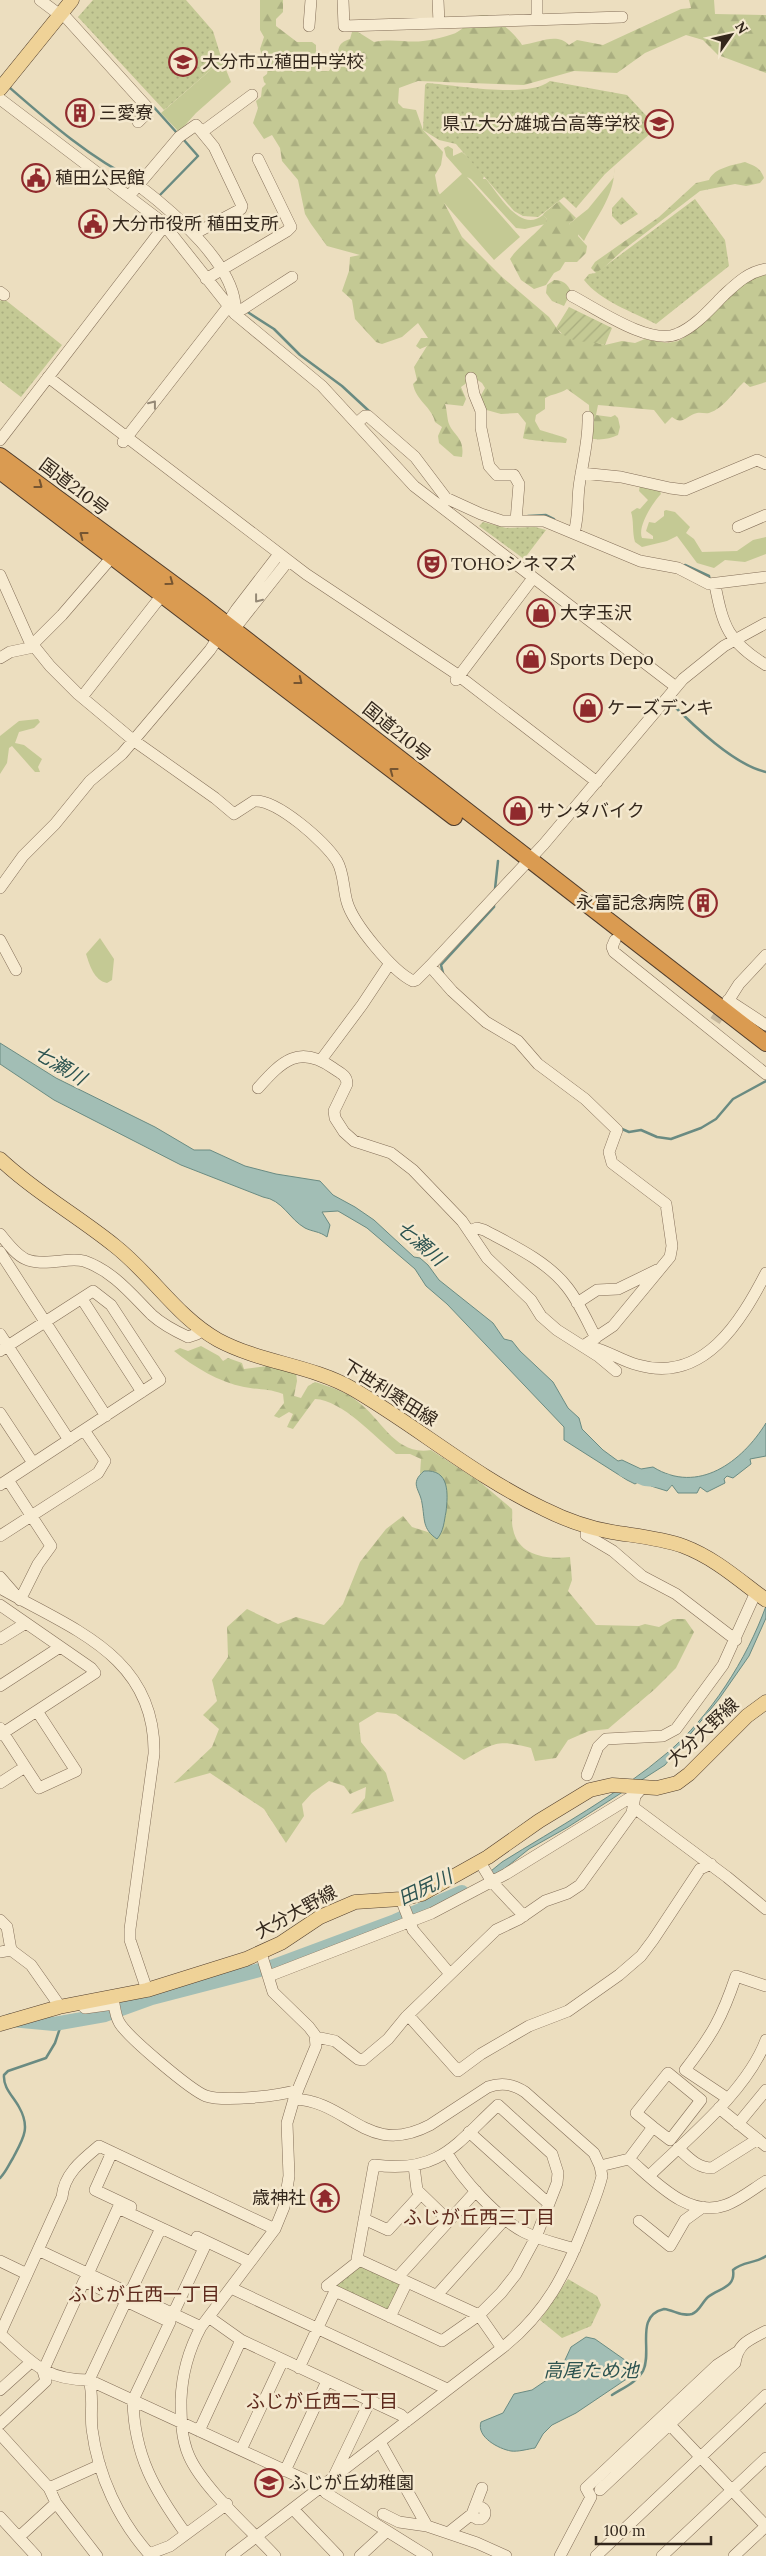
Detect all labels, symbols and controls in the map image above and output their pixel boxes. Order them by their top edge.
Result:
north arrow [706,10,756,60]
text: N [731,18,752,37]
school or university icon: 大分市立稙田中学校 [168,47,198,77]
place label: 大分市立稙田中学校 [202,50,364,73]
building icon: 三愛寮 [65,98,95,128]
place label: 三愛寮 [99,101,153,124]
school or university icon: 県立大分雄城台高等学校 [644,109,674,139]
place label: 県立大分雄城台高等学校 [442,112,640,135]
public building icon: 稙田公民館 [21,163,51,193]
place label: 稙田公民館 [55,166,145,189]
public building icon: 大分市役所 稙田支所 [78,209,108,239]
place label: 大分市役所 稙田支所 [112,212,279,235]
one-way arrow [148,401,156,410]
street label: 国道210号 [35,453,114,520]
one-way arrow [33,480,42,488]
one-way arrow [80,532,89,540]
theatre icon: TOHOシネマズ [417,549,447,579]
place label: TOHOシネマズ [451,552,577,575]
one-way arrow [164,576,174,585]
one-way arrow [255,593,263,602]
shop icon: 大字玉沢 [526,598,556,628]
place label: 大字玉沢 [560,601,632,624]
shop icon: Sports Depo [516,644,546,674]
place label: Sports Depo [550,647,654,670]
one-way arrow [293,675,302,683]
shop icon: ケーズデンキ [573,693,603,723]
place label: ケーズデンキ [607,696,714,719]
street label: 国道210号 [358,697,436,766]
one-way arrow [389,768,399,777]
shop icon: サンタバイク [503,796,533,826]
place label: サンタバイク [537,799,645,822]
building icon: 永富記念病院 [688,888,718,918]
place label: 永富記念病院 [576,891,684,914]
water label: 七瀬川 [29,1040,92,1091]
water label: 七瀬川 [392,1215,452,1272]
street label: 下世利寒田線 [338,1354,442,1431]
street label: 大分大野線 [662,1693,743,1771]
water label: 田尻川 [394,1863,458,1910]
street label: 大分大野線 [251,1880,341,1943]
temple icon: 歳神社 [310,2183,340,2213]
place label: 歳神社 [252,2186,306,2209]
district label: ふじが丘西三丁目 [403,2205,555,2229]
district label: ふじが丘西一丁目 [68,2282,220,2306]
water label: 高尾ため池 [543,2358,640,2382]
district label: ふじが丘西二丁目 [246,2389,398,2413]
school or university icon: ふじが丘幼稚園 [254,2468,284,2498]
place label: ふじが丘幼稚園 [288,2471,414,2494]
scale bar [596,2514,711,2546]
text: 100 m [604,2521,645,2540]

